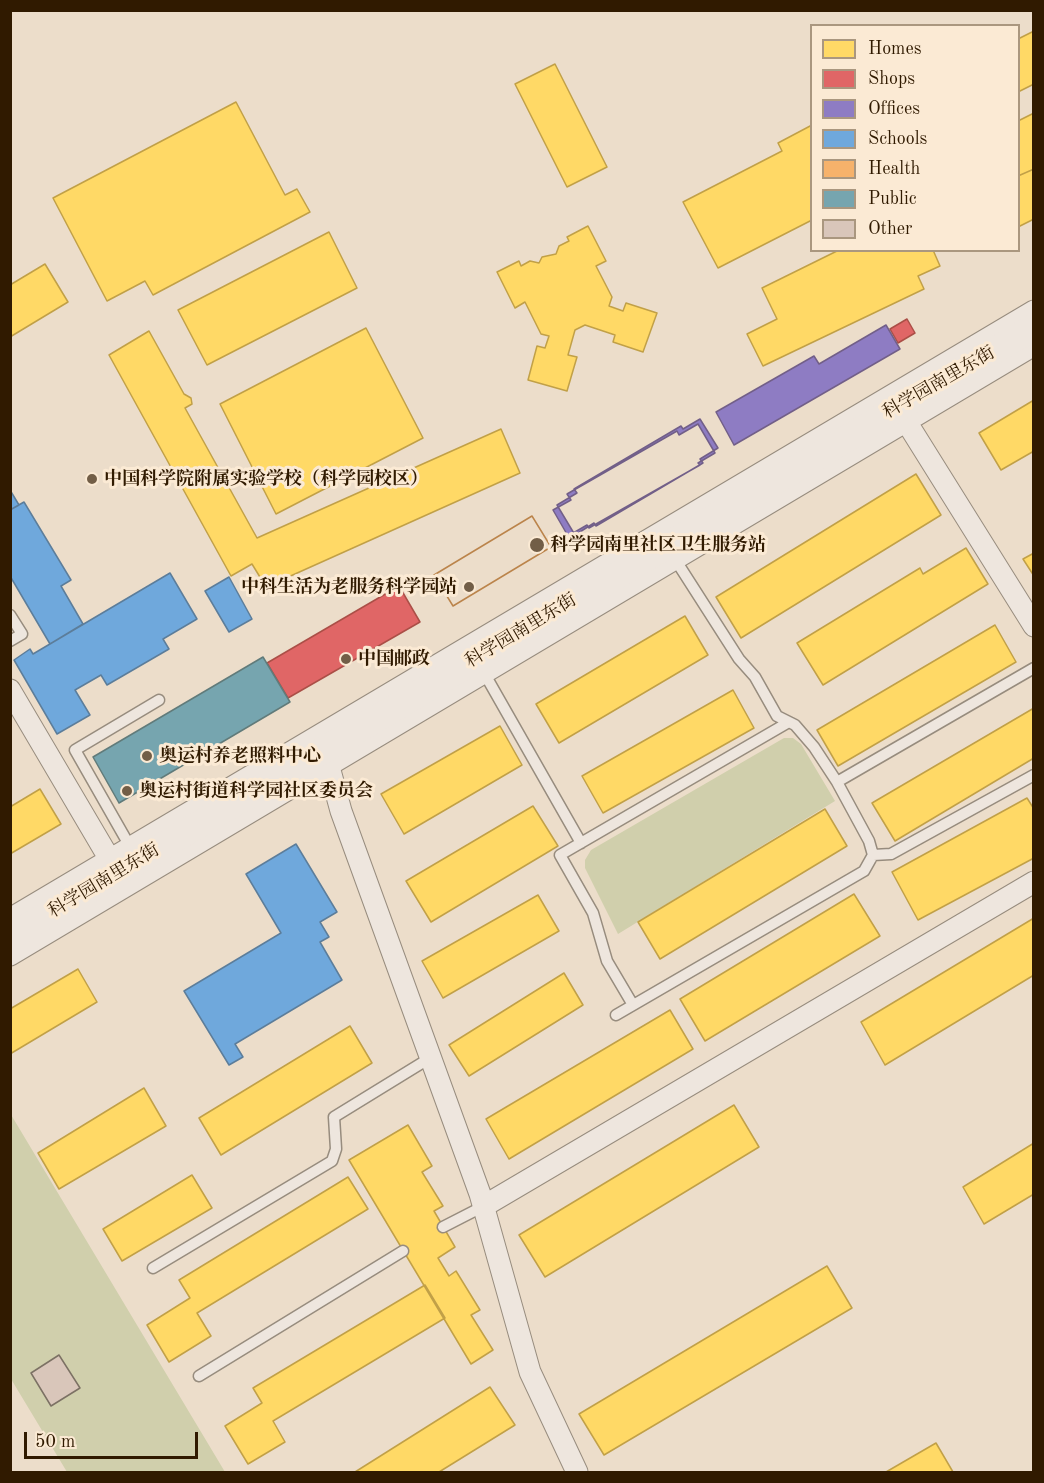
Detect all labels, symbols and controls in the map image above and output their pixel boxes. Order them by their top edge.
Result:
legend [810,24,1020,252]
text: Homes [868,40,922,58]
text: Shops [868,70,915,88]
text: Offices [868,100,920,118]
text: Schools [868,130,927,148]
text: Health [868,160,920,178]
text: Public [868,190,917,208]
text: Other [868,220,912,238]
street label: 科学园南里东街 [879,342,999,424]
place label: 中国科学院附属实验学校（科学园校区） [104,468,428,490]
marker: 中国科学院附属实验学校（科学园校区） [85,472,99,486]
place label: 科学园南里社区卫生服务站 [550,534,766,556]
marker: 科学园南里社区卫生服务站 [528,536,546,554]
place label: 中科生活为老服务科学园站 [241,576,457,598]
marker: 中科生活为老服务科学园站 [462,580,476,594]
street label: 科学园南里东街 [461,589,581,673]
place label: 中国邮政 [358,648,430,670]
marker: 中国邮政 [339,652,353,666]
place label: 奥运村养老照料中心 [159,745,321,767]
marker: 奥运村养老照料中心 [140,749,154,763]
place label: 奥运村街道科学园社区委员会 [139,780,373,802]
marker: 奥运村街道科学园社区委员会 [120,784,134,798]
street label: 科学园南里东街 [44,839,164,923]
scale bar [27,1420,201,1458]
text: 50 m [35,1433,75,1451]

